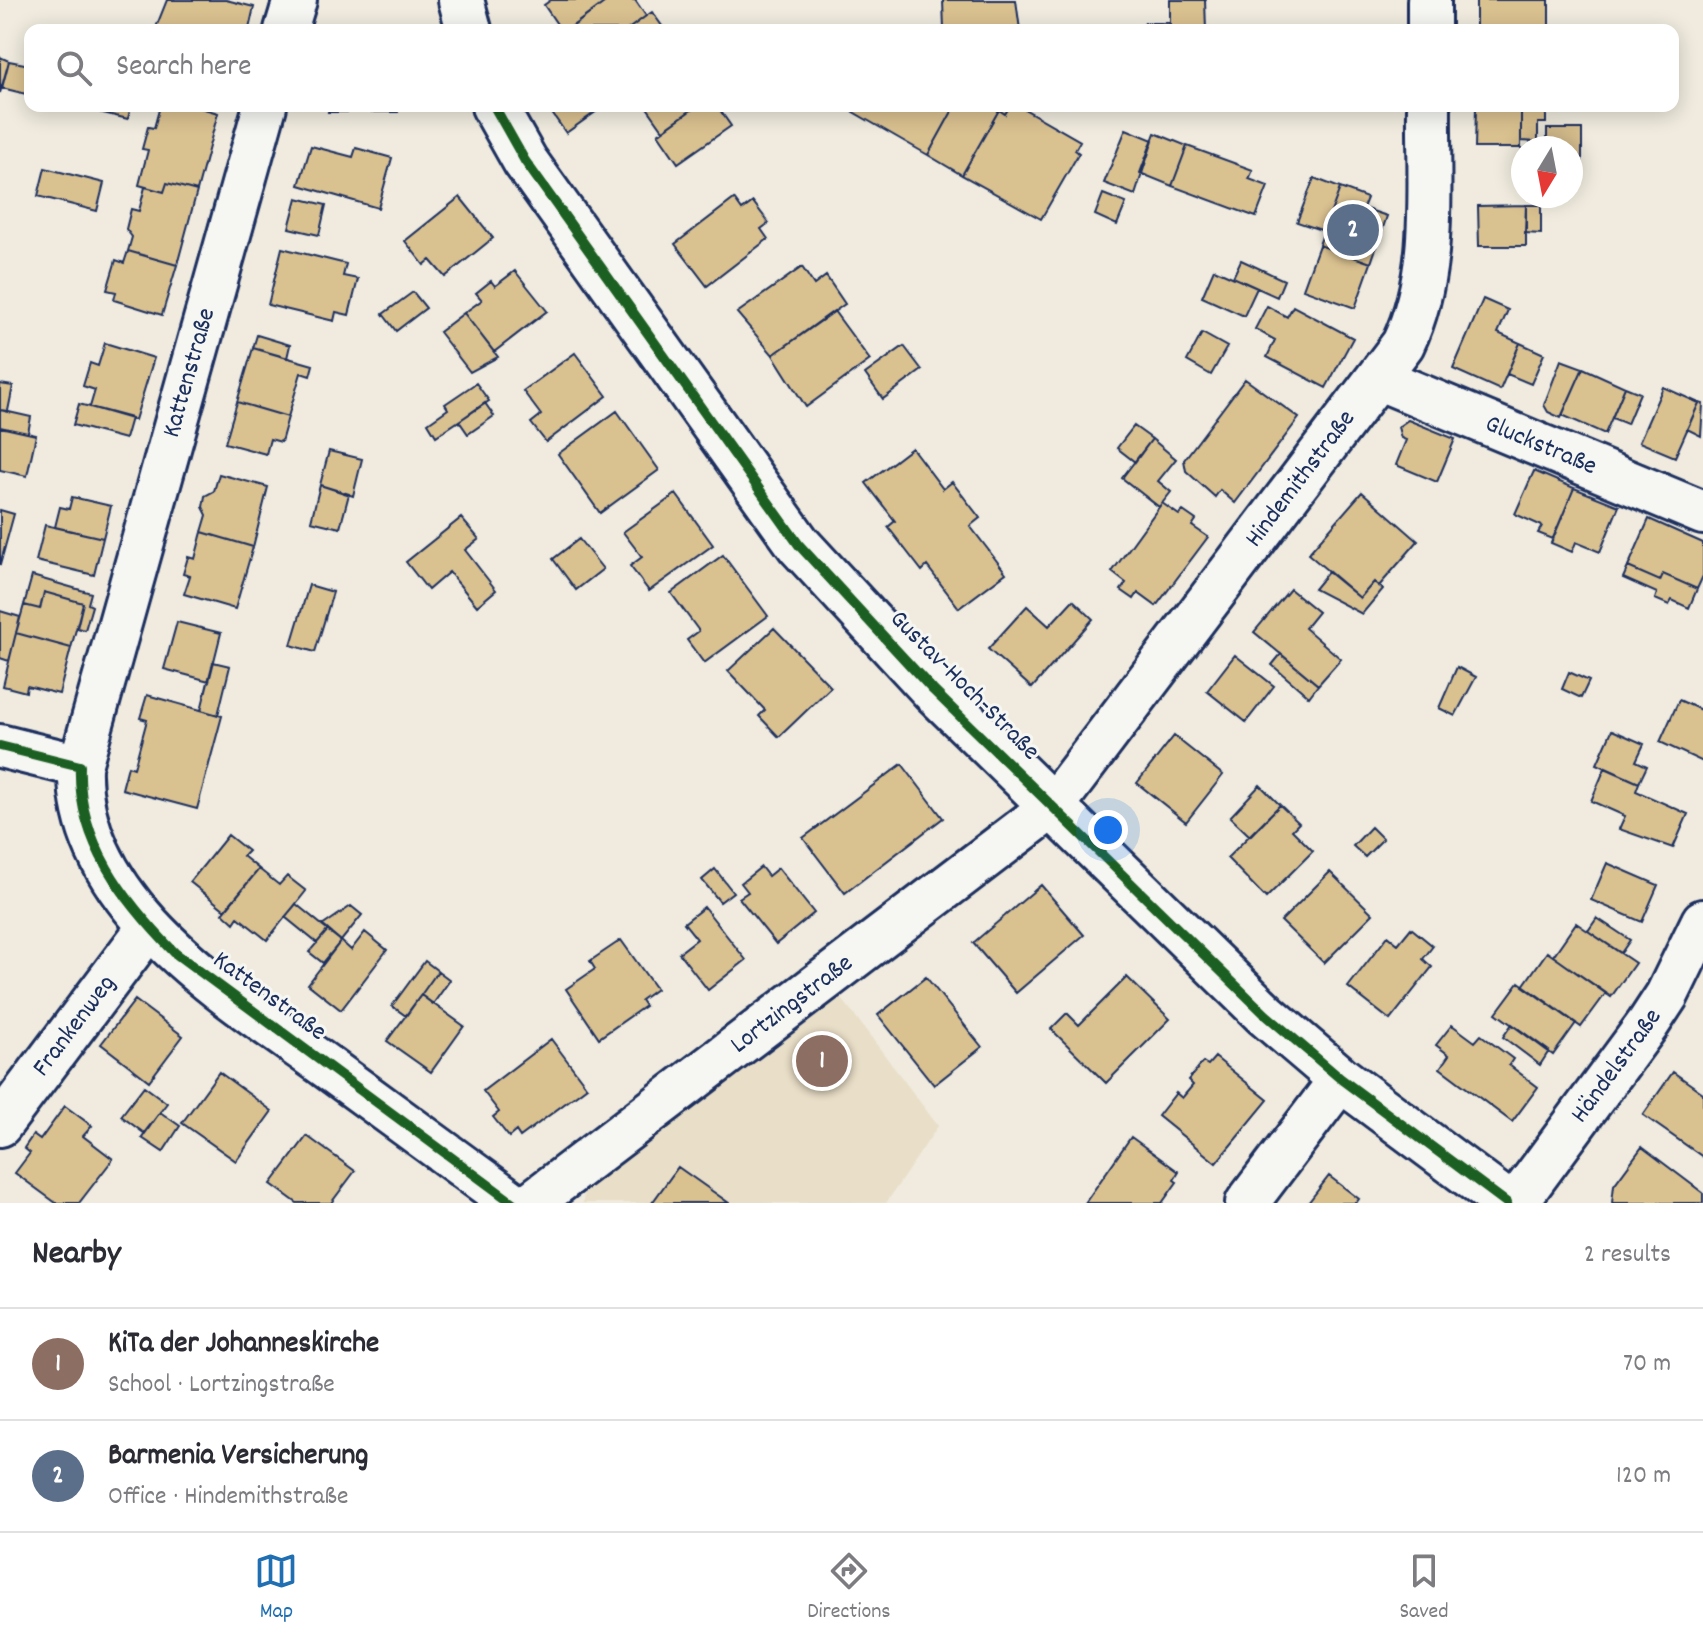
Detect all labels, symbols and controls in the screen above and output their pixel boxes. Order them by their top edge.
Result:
search box [24,24,1679,112]
icon: search [52,46,96,90]
text: Search here [116,47,252,90]
north arrow [1511,136,1583,208]
pin: 2 [1327,200,1379,260]
street label: Kattenstraße [154,304,226,442]
street label: Hindemithstraße [1236,402,1365,556]
street label: Gluckstraße [1479,406,1602,485]
street label: Gustav-Hoch-Straße [880,602,1048,770]
your location [1088,810,1128,850]
street label: Kattenstraße [204,943,334,1051]
street label: Lortzingstraße [723,946,861,1063]
street label: Frankenweg [24,967,125,1085]
street label: Händelstraße [1562,1001,1672,1131]
pin: 1 [796,1031,848,1091]
text: Nearby [32,1231,121,1280]
text: 2 results [1584,1237,1671,1274]
text: KiTa der Johanneskirche [108,1324,379,1367]
text: 1 [55,1346,61,1383]
text: 70 m [1623,1346,1671,1383]
text: School · Lortzingstraße [108,1367,335,1404]
text: Barmenia Versicherung [108,1436,368,1479]
text: 2 [52,1458,64,1495]
text: 120 m [1616,1458,1671,1495]
text: Office · Hindemithstraße [108,1479,348,1516]
tab: Map [254,1549,298,1628]
tab: Directions [807,1549,891,1628]
tab: Saved [1399,1549,1449,1628]

